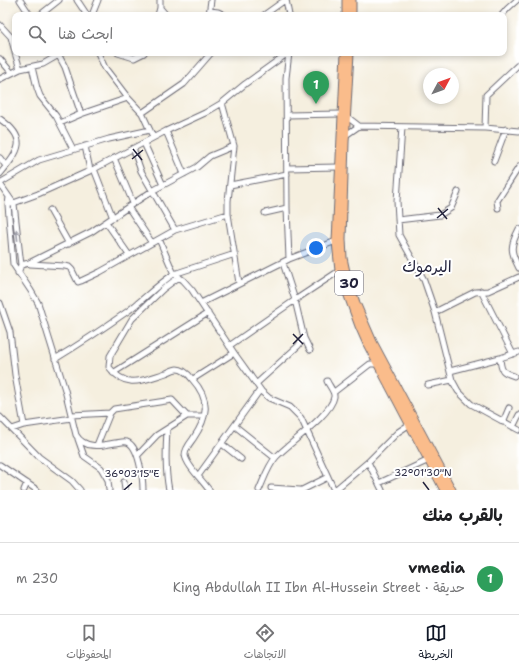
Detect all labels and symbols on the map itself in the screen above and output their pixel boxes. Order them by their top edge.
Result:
north arrow [423,68,459,104]
pin: 1 [303,71,329,104]
one-way arrow [14,228,21,241]
your location [306,238,326,258]
district label: اليرموك [402,256,452,277]
road number: 30 [335,271,363,295]
text: 32°01'30"N [394,466,452,479]
text: 36°03'15"E [104,467,160,480]

